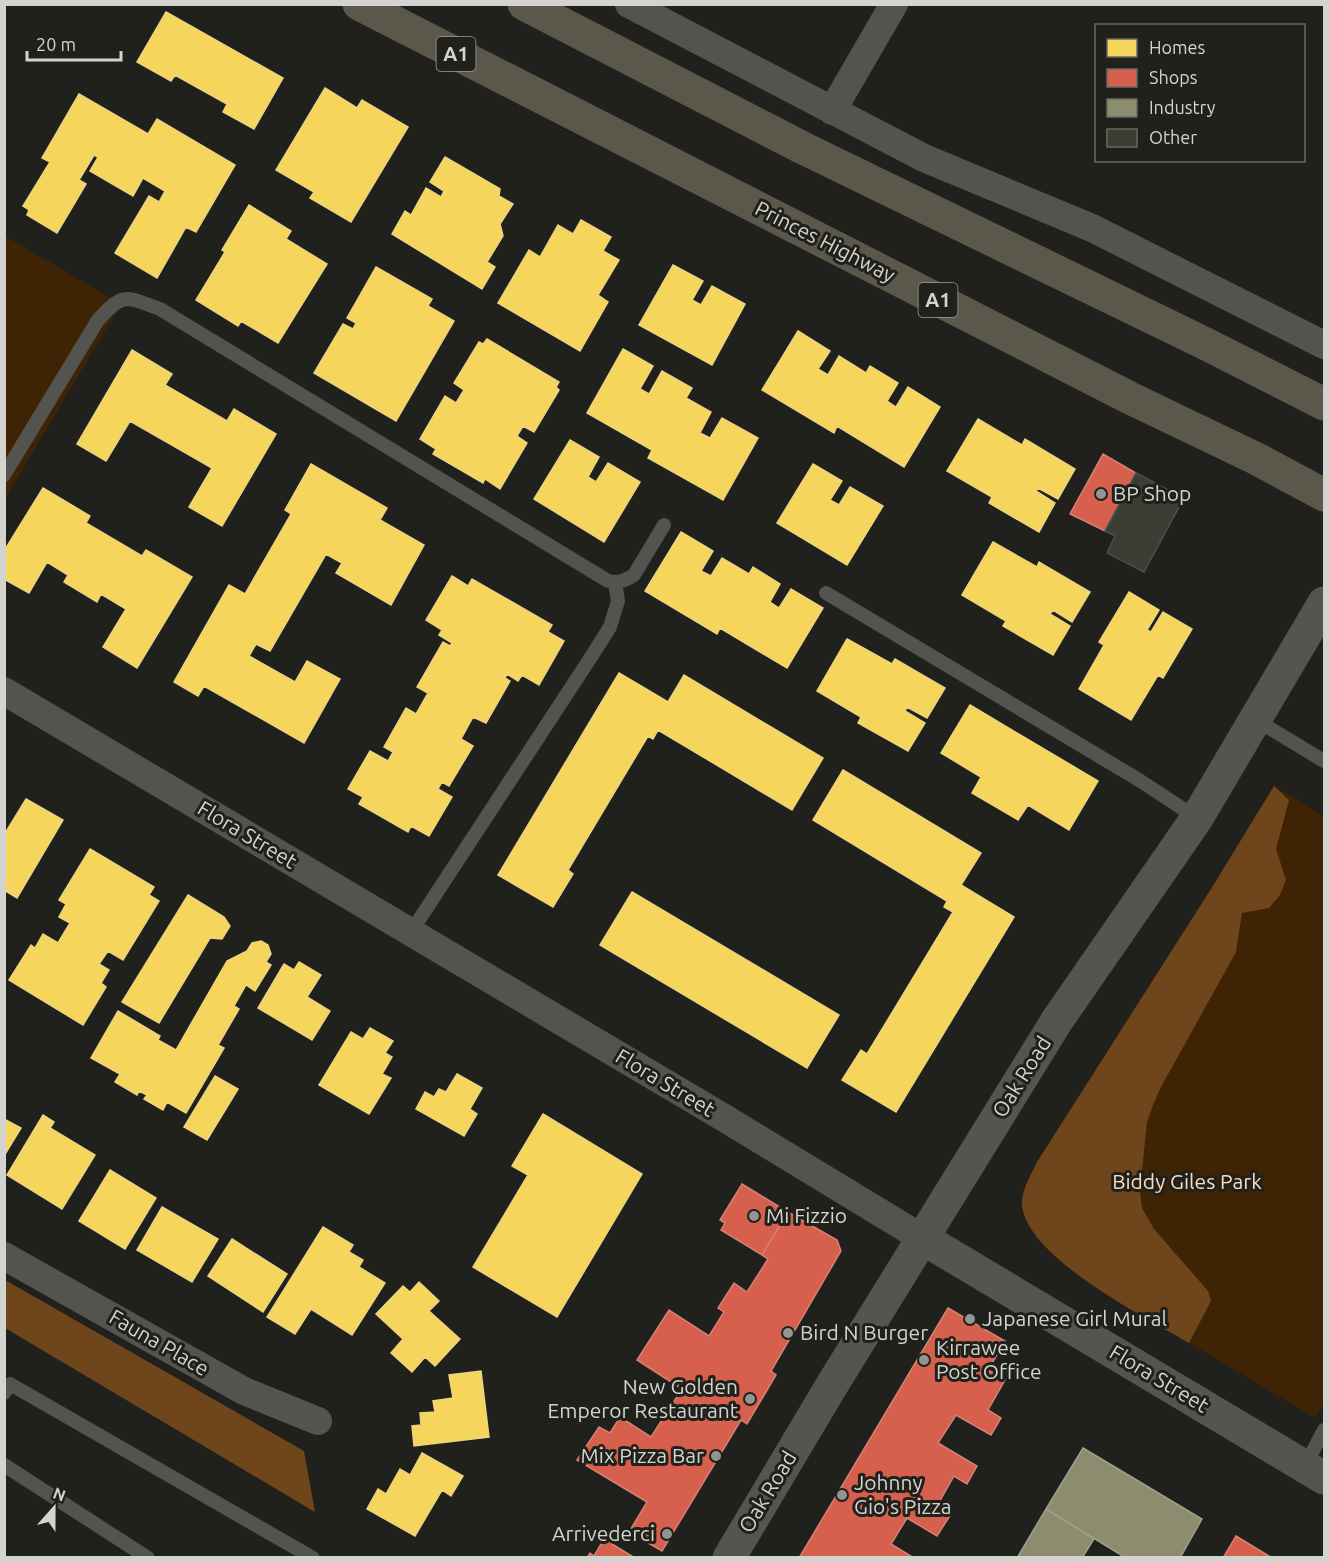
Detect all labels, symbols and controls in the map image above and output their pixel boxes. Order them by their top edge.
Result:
scale bar [27,24,122,62]
legend [1095,24,1305,162]
text: 20 m [36,34,76,54]
road number: A1 [436,37,476,71]
text: Homes [1149,37,1206,57]
text: Shops [1149,67,1198,87]
text: Industry [1149,97,1216,117]
text: Other [1149,127,1197,147]
street label: Princes Highway [751,196,899,287]
road number: A1 [918,283,958,317]
place label: BP Shop [1113,481,1191,505]
marker: BP Shop [1094,487,1108,501]
street label: Flora Street [194,795,301,873]
street label: Oak Road [987,1032,1055,1121]
street label: Flora Street [612,1043,719,1121]
park label: Biddy Giles Park [1112,1169,1262,1193]
place label: Mi Fizzio [766,1203,847,1227]
marker: Mi Fizzio [747,1209,761,1223]
street label: Fauna Place [106,1304,213,1380]
place label: Japanese Girl Mural [982,1306,1167,1330]
marker: Japanese Girl Mural [963,1312,977,1326]
place label: Bird N Burger [800,1320,928,1344]
marker: Bird N Burger [781,1326,795,1340]
place label: Kirrawee Post Office [936,1335,1041,1383]
street label: Flora Street [1106,1339,1213,1417]
marker: Kirrawee Post Office [917,1353,931,1367]
place label: New Golden Emperor Restaurant [548,1374,738,1422]
marker: New Golden Emperor Restaurant [743,1392,757,1406]
place label: Mix Pizza Bar [581,1443,704,1467]
street label: Oak Road [733,1446,801,1537]
marker: Mix Pizza Bar [709,1449,723,1463]
place label: Johnny Gio's Pizza [854,1470,952,1518]
north arrow [24,1478,84,1538]
text: N [51,1483,68,1505]
marker: Johnny Gio's Pizza [835,1488,849,1502]
place label: Arrivederci [552,1521,655,1545]
marker: Arrivederci [660,1527,674,1541]

